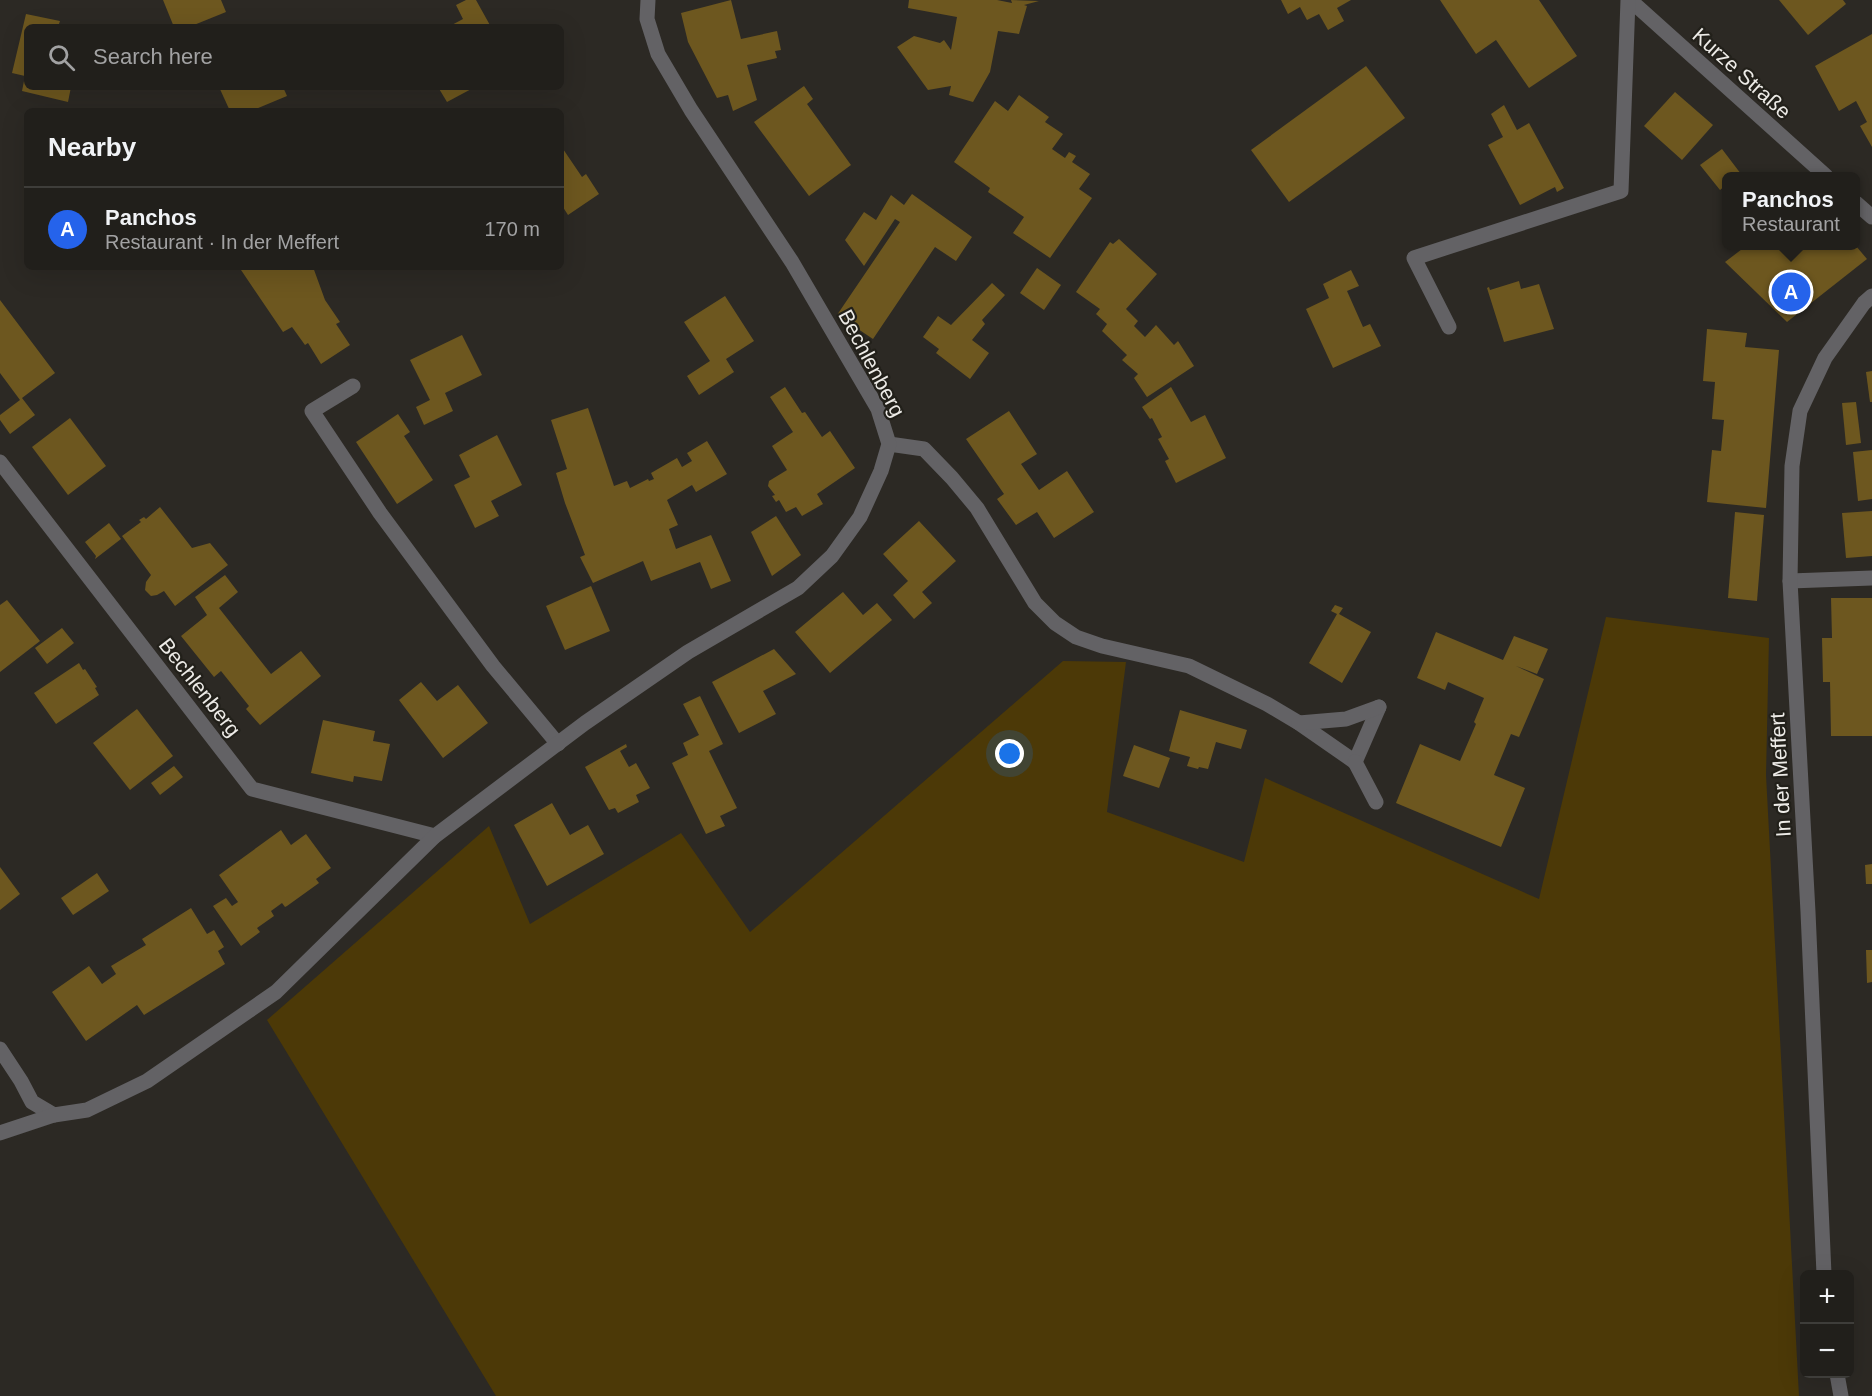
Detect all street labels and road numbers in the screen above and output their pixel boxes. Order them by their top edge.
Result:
street label: Kurze Straße [1688,23,1796,123]
street label: Bechlenberg [834,306,910,420]
street label: Bechlenberg [155,633,245,741]
street label: In der Meffert [1765,712,1795,838]

